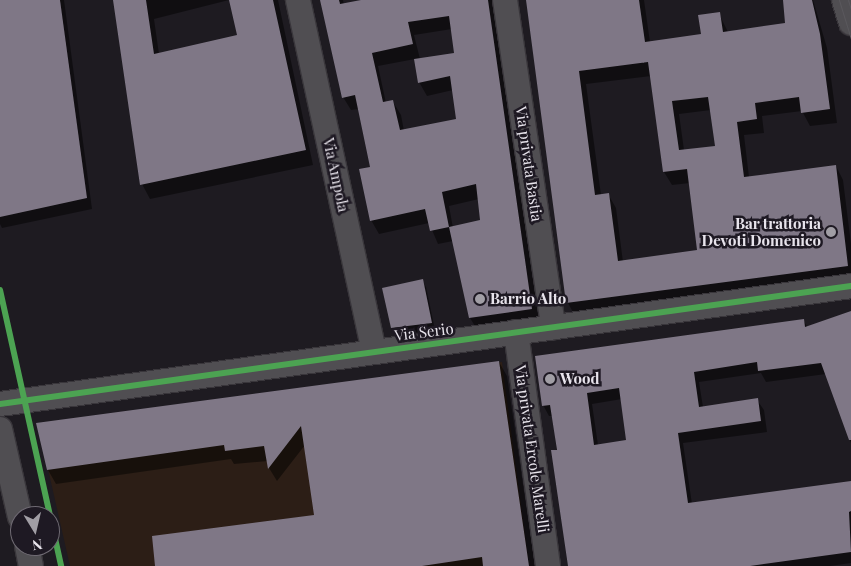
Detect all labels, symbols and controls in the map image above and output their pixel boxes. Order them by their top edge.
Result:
street label: Via privata Bastia [512,105,546,223]
street label: Via Ampola [319,136,353,214]
place label: Bar trattoria Devoti Domenico [702,214,821,249]
marker: Bar trattoria Devoti Domenico [825,226,837,238]
place label: Barrio Alto [490,290,567,308]
marker: Barrio Alto [474,293,486,305]
street label: Via Serio [393,319,455,345]
street label: Via privata Ercole Marelli [511,364,553,534]
place label: Wood [560,370,599,388]
marker: Wood [544,373,556,385]
north arrow [10,506,60,556]
text: N [31,535,44,555]

